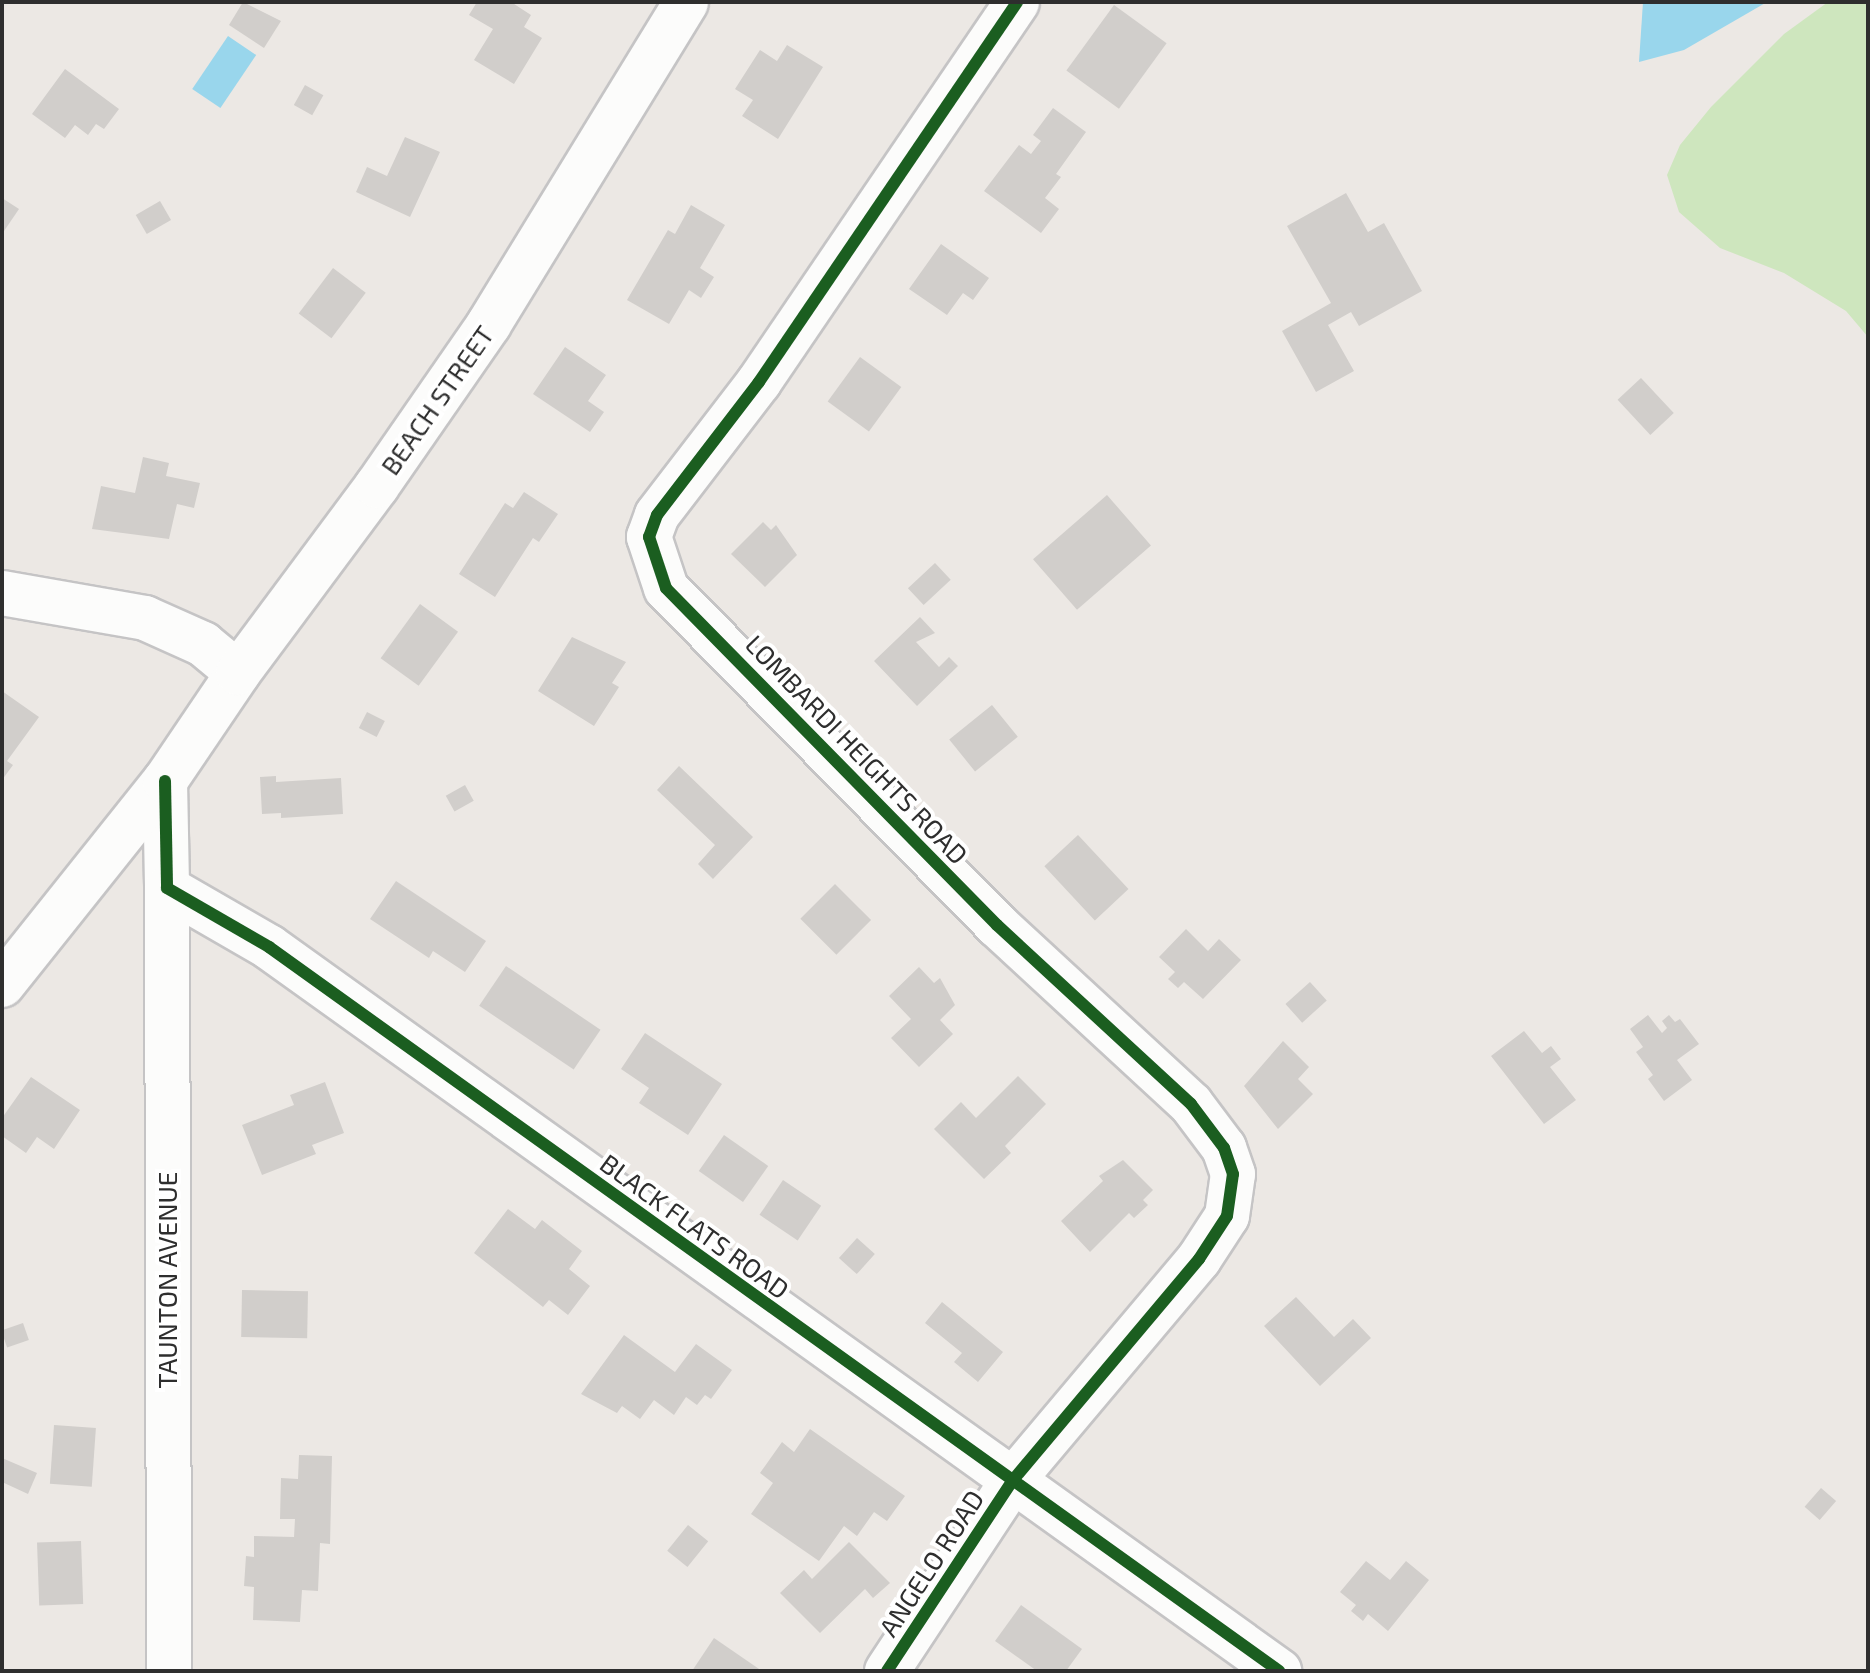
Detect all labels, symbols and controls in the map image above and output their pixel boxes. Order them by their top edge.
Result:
street label: BEACH STREET [374,319,500,481]
street label: LOMBARDI HEIGHTS ROAD [739,628,975,870]
street label: BLACK FLATS ROAD [594,1147,796,1305]
street label: TAUNTON AVENUE [151,1171,183,1389]
street label: ANGELO ROAD [872,1484,990,1642]

